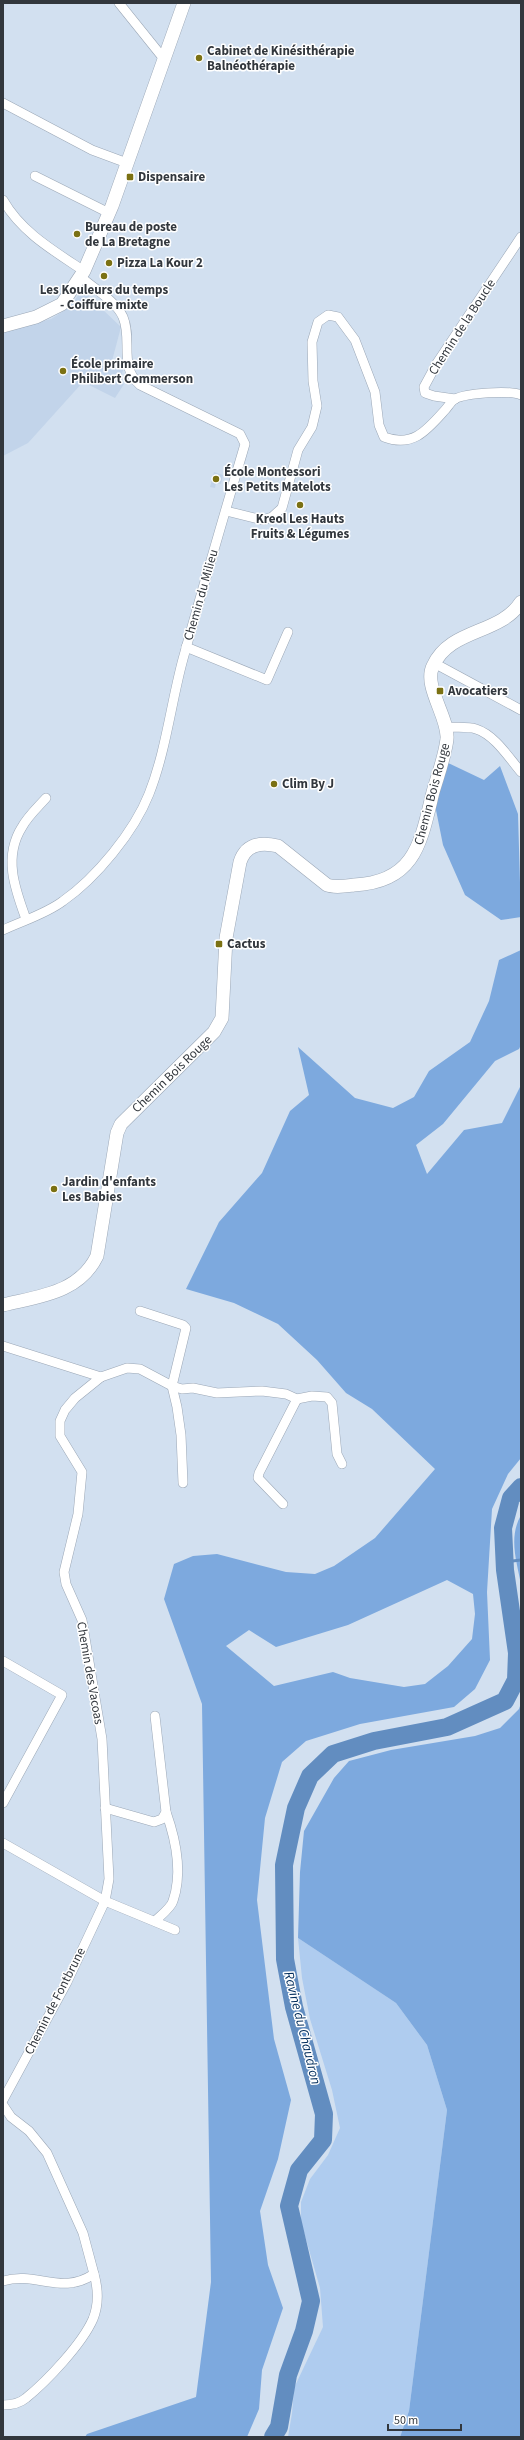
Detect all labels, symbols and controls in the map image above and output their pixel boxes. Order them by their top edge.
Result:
place label: Cabinet de Kinésithérapie Balnéothérapie [207,42,355,75]
marker: Cabinet de Kinésithérapie Balnéothérapie [194,53,204,63]
place label: Dispensaire [138,168,205,186]
marker: Dispensaire [125,172,135,182]
place label: Bureau de poste de La Bretagne [85,218,177,251]
marker: Bureau de poste de La Bretagne [72,229,82,239]
place label: Pizza La Kour 2 [117,254,203,272]
marker: Pizza La Kour 2 [104,258,114,268]
marker: Les Kouleurs du temps - Coiffure mixte [99,271,109,281]
street label: Chemin de la Boucle [424,276,500,378]
place label: Les Kouleurs du temps - Coiffure mixte [40,281,168,314]
place label: École primaire Philibert Commerson [71,355,193,388]
marker: École primaire Philibert Commerson [58,366,68,376]
place label: École Montessori Les Petits Matelots [224,463,331,496]
marker: École Montessori Les Petits Matelots [211,474,221,484]
marker: Kreol Les Hauts Fruits & Légumes [295,500,305,510]
place label: Kreol Les Hauts Fruits & Légumes [251,510,349,543]
street label: Chemin du Milieu [179,547,223,643]
place label: Avocatiers [447,682,508,700]
marker: Avocatiers [435,686,445,696]
street label: Chemin Bois Rouge [410,741,454,847]
place label: Clim By J [282,775,334,793]
marker: Clim By J [269,779,279,789]
place label: Cactus [227,935,266,953]
marker: Cactus [214,939,224,949]
street label: Chemin Bois Rouge [128,1031,216,1117]
place label: Jardin d'enfants Les Babies [62,1173,156,1206]
marker: Jardin d'enfants Les Babies [49,1184,59,1194]
street label: Chemin des Vacoas [72,1620,108,1726]
street label: Chemin de Fontbrune [20,1944,90,2058]
water label: Ravine du Chaudron [278,1969,326,2087]
scale bar [388,2406,461,2432]
text: 50 m [394,2412,418,2429]

